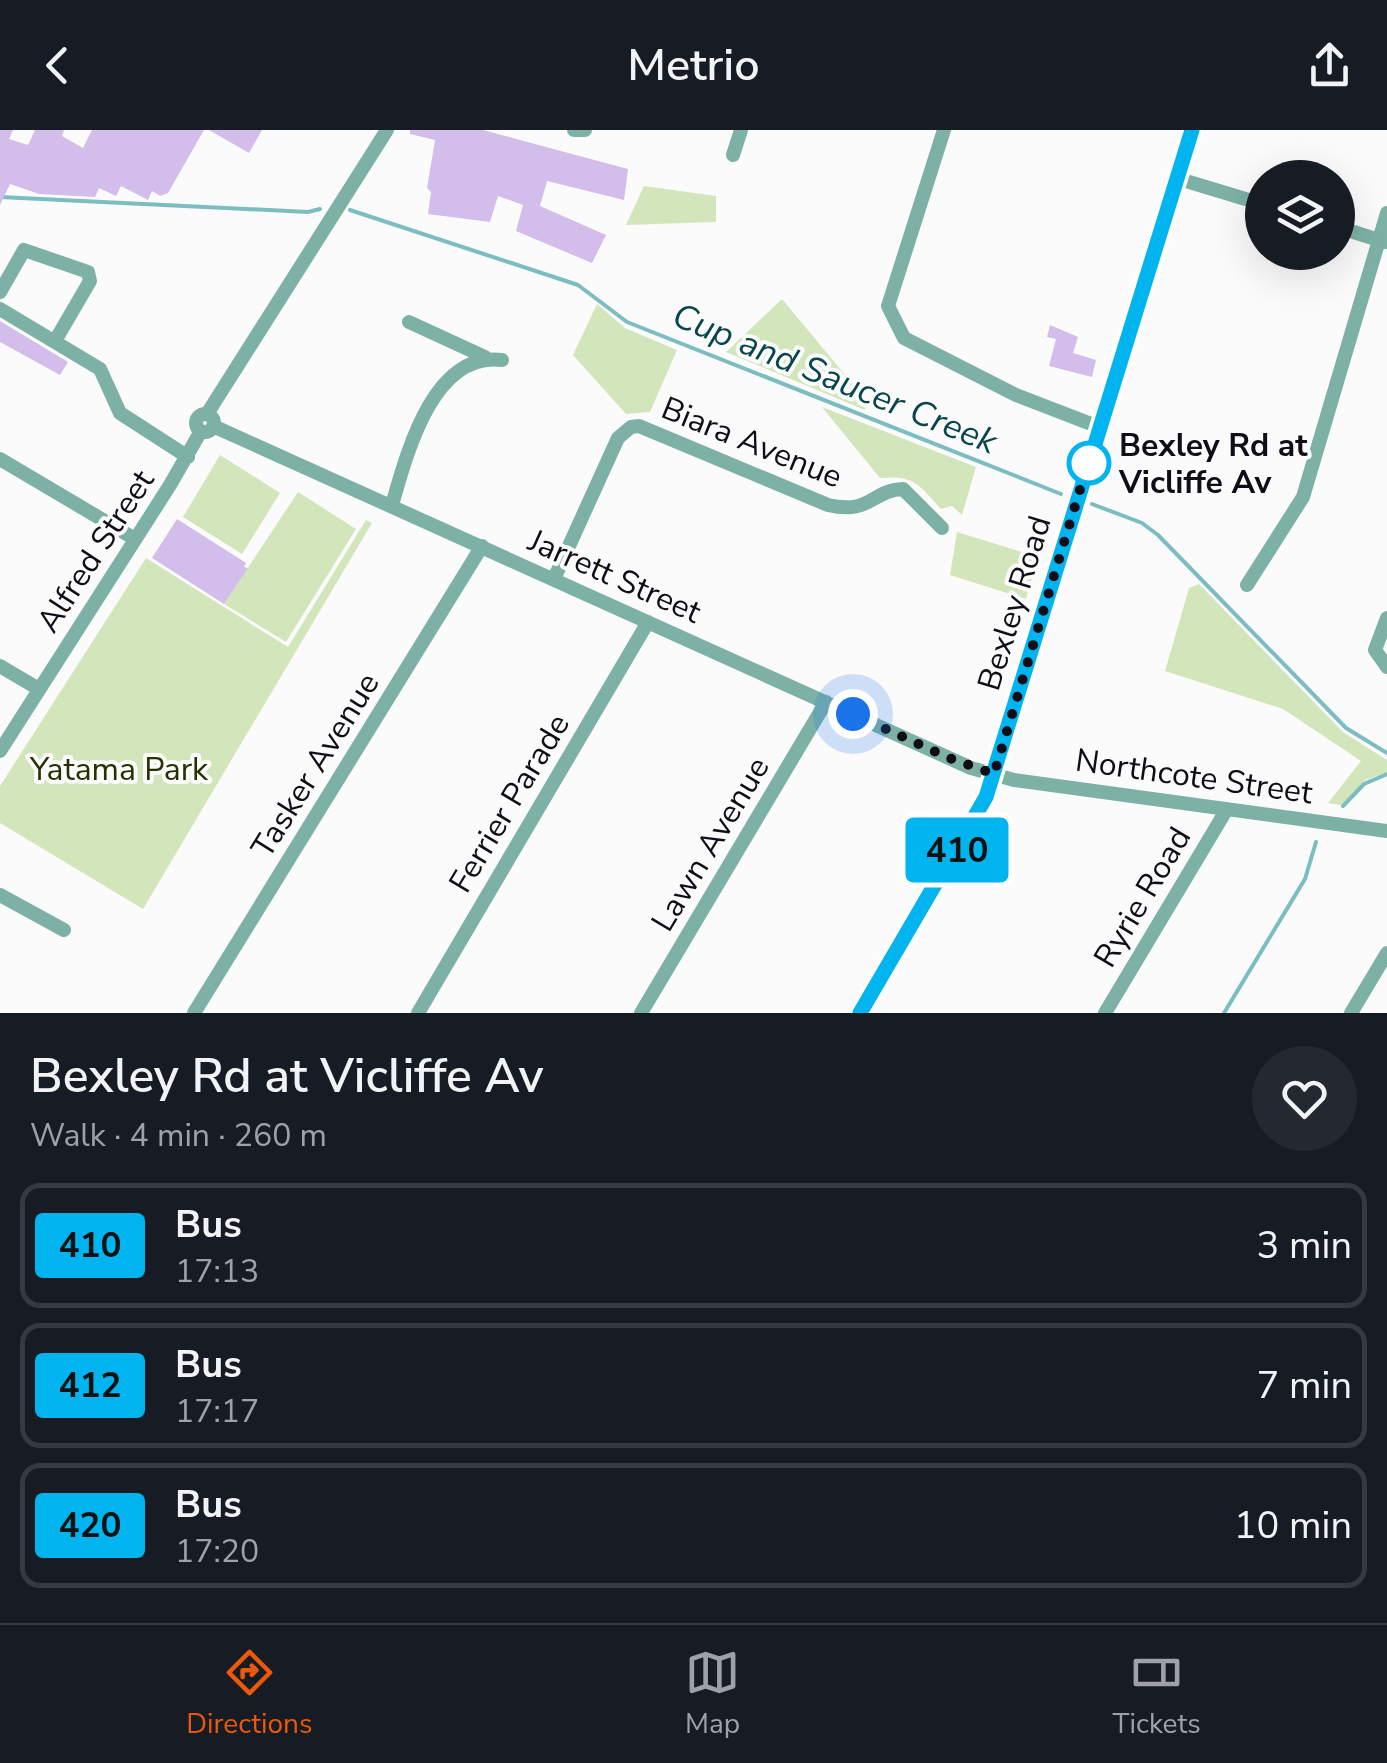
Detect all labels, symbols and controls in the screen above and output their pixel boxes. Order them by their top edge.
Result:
text: Metrio [627,35,760,96]
icon: back [30,38,85,93]
icon: share [1302,38,1357,93]
map controls [1245,160,1355,270]
button: layers [1245,160,1355,270]
water label: Cup and Saucer Creek [665,292,1006,466]
street label: Biara Avenue [655,387,849,498]
place label: Bexley Rd at Vicliffe Av [1118,424,1308,504]
marker: Bexley Rd at Vicliffe Av [1068,442,1110,484]
street label: Alfred Street [27,461,164,641]
street label: Bexley Road [968,511,1061,696]
street label: Jarrett Street [521,519,709,634]
street label: Tasker Avenue [241,665,389,866]
your location [828,689,878,739]
street label: Ferrier Parade [439,706,580,901]
street label: Northcote Street [1073,739,1316,815]
park label: Yatama Park [29,748,209,791]
street label: Lawn Avenue [641,749,779,940]
line badge: 410 [900,818,1014,882]
street label: Ryrie Road [1084,819,1201,975]
text: 410 [925,827,989,874]
text: Bexley Rd at Vicliffe Av [30,1043,543,1109]
button: heart [1252,1046,1357,1151]
text: Walk · 4 min · 260 m [30,1114,327,1157]
text: Bus [175,1199,242,1250]
text: 3 min [1257,1220,1352,1271]
text: 410 [58,1222,122,1269]
text: 17:13 [175,1250,259,1293]
text: Bus [175,1339,242,1390]
text: 7 min [1257,1360,1352,1411]
text: 412 [58,1362,122,1409]
text: 17:17 [175,1390,259,1433]
text: Bus [175,1479,242,1530]
text: 10 min [1234,1500,1352,1551]
text: 420 [58,1502,122,1549]
text: 17:20 [175,1530,259,1573]
tab: Directions [186,1645,312,1743]
tab: Map [685,1645,740,1743]
tab: Tickets [1113,1645,1201,1743]

